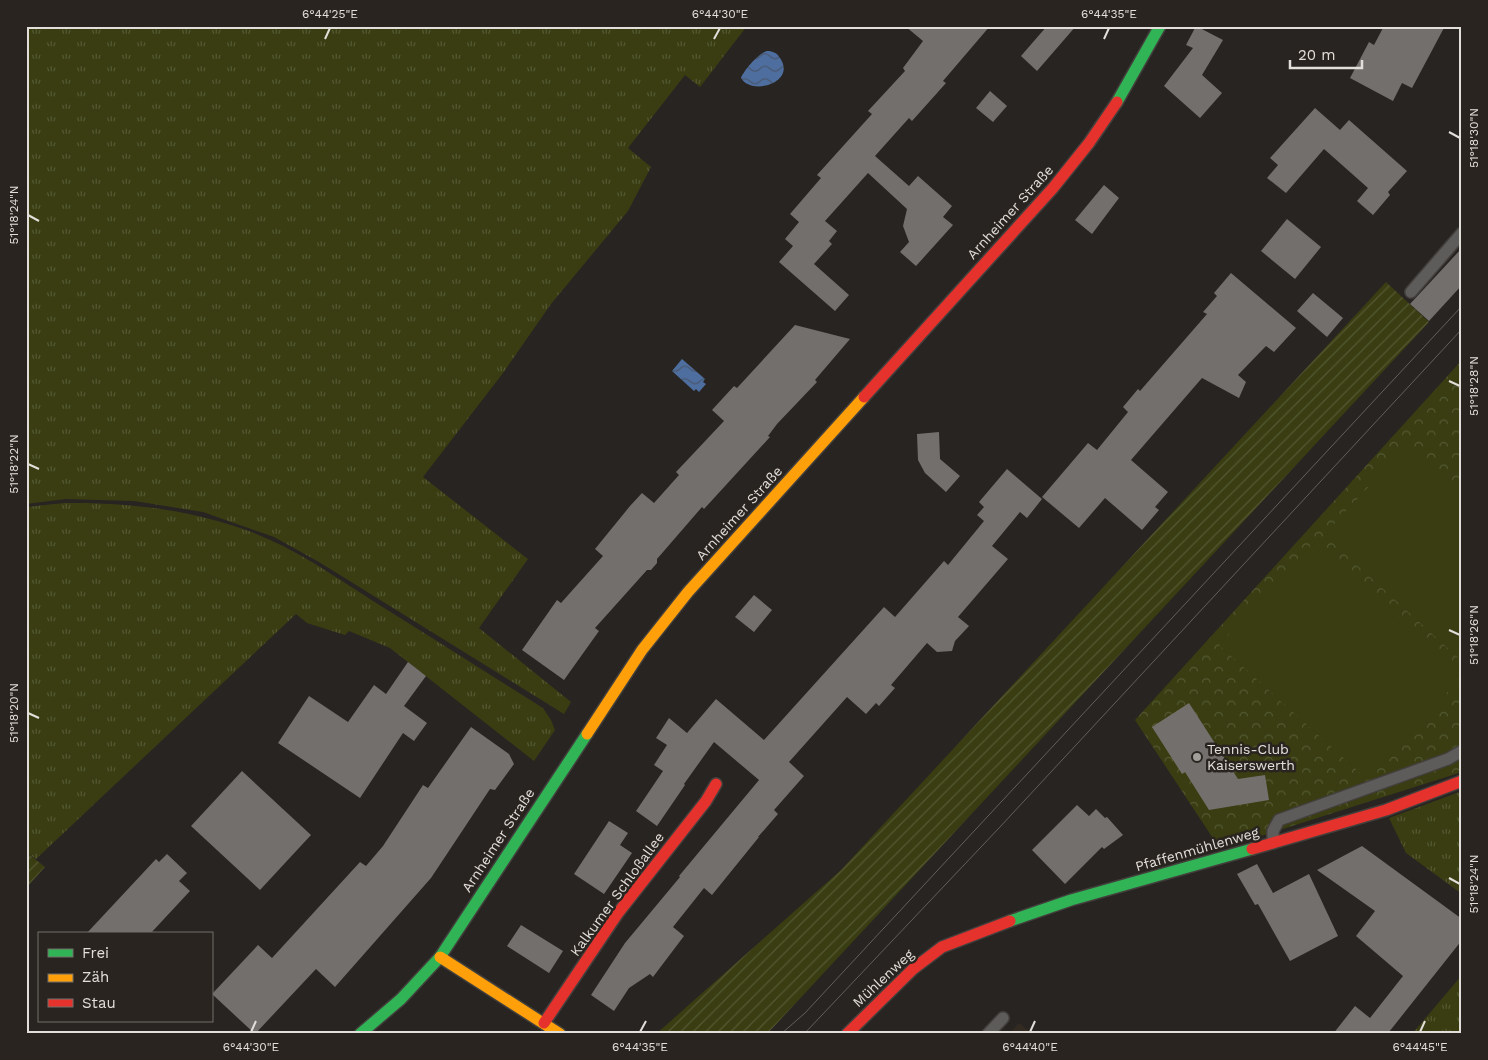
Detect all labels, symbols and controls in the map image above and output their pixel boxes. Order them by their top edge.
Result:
text: 6°44'25"E [302,7,358,21]
text: 6°44'30"E [692,7,749,21]
text: 6°44'35"E [1081,7,1137,21]
scale bar [1290,38,1363,70]
text: 20 m [1298,46,1336,64]
text: 51°18'30"N [1467,108,1481,168]
street label: Arnheimer Straße [964,162,1056,262]
text: 51°18'24"N [7,185,21,245]
text: 51°18'28"N [1467,356,1481,416]
text: 51°18'22"N [7,434,21,494]
street label: Arnheimer Straße [693,463,785,563]
text: 51°18'26"N [1467,605,1481,665]
text: 51°18'20"N [7,683,21,743]
place label: Tennis-Club Kaiserswerth [1207,741,1295,773]
marker: Tennis-Club Kaiserswerth [1191,751,1203,763]
street label: Arnheimer Straße [458,785,538,895]
street label: Pfaffenmühlenweg [1133,824,1261,874]
street label: Kalkumer Schloßallee [567,829,667,959]
text: 51°18'24"N [1467,854,1481,914]
legend [38,932,212,1022]
text: Frei [82,944,109,962]
street label: Mühlenweg [849,945,917,1010]
text: Zäh [82,968,109,986]
text: Stau [82,994,116,1012]
text: 6°44'30"E [223,1040,280,1054]
text: 6°44'35"E [612,1040,668,1054]
text: 6°44'40"E [1002,1040,1058,1054]
text: 6°44'45"E [1392,1040,1448,1054]

